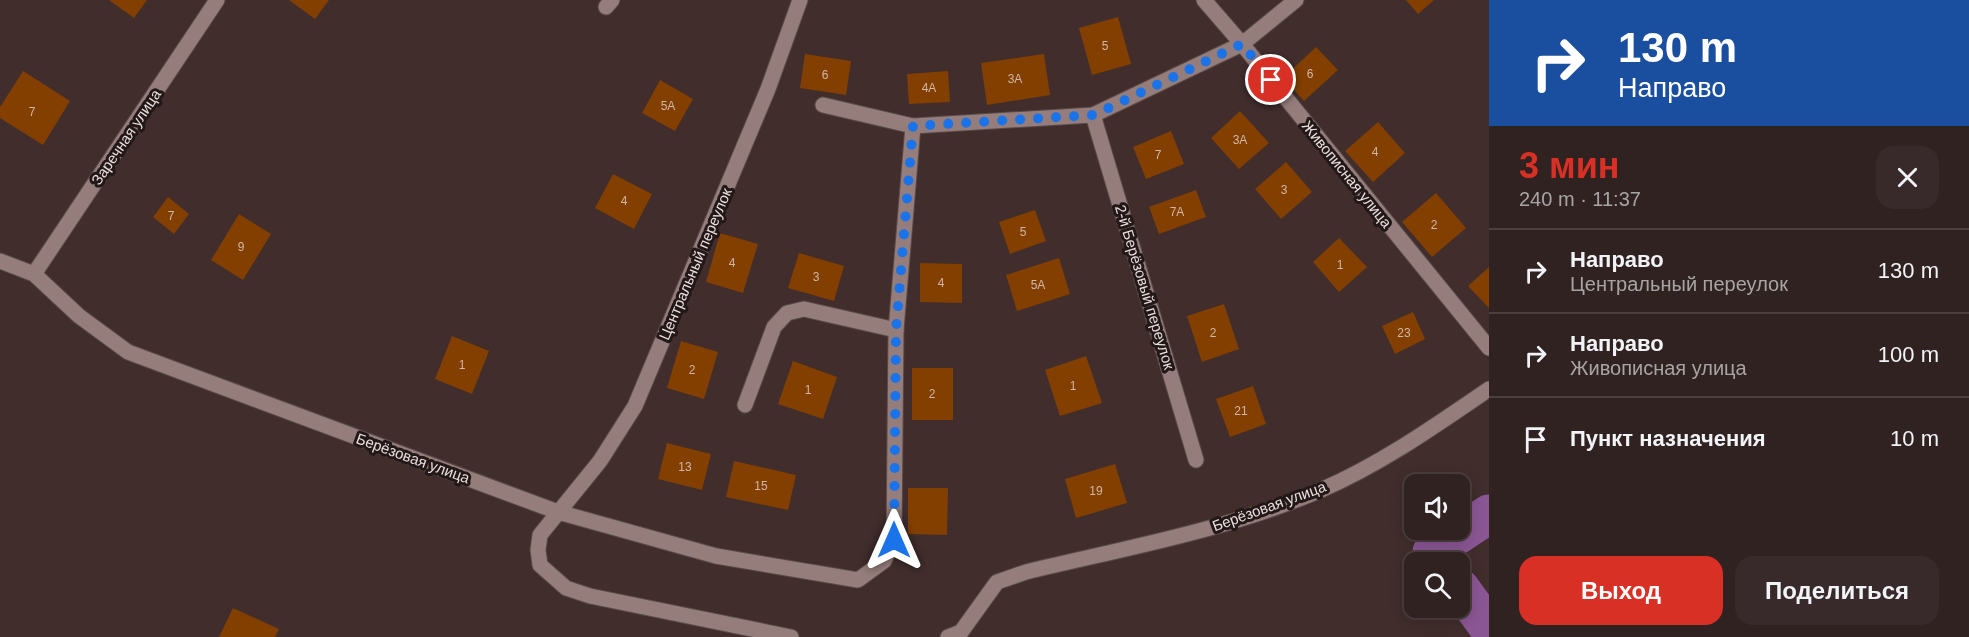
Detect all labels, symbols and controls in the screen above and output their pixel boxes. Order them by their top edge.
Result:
icon: right [1519,24,1597,102]
text: 130 m [1618,24,1737,71]
house number: 5 [1102,39,1109,53]
pin [1245,54,1296,105]
icon: arrive [1254,63,1287,96]
house number: 6 [1307,67,1314,81]
house number: 6 [822,68,829,82]
house number: 3А [1008,72,1022,86]
text: Направо [1618,73,1726,103]
house number: 4А [922,81,936,95]
street label: Заречная улица [88,85,165,188]
house number: 5А [661,99,675,113]
house number: 7 [29,105,36,119]
street label: Живописная улица [1299,117,1396,231]
house number: 3А [1233,133,1247,147]
house number: 4 [1372,145,1379,159]
text: 3 мин [1519,145,1620,186]
button: close [1876,146,1939,209]
house number: 7 [1155,148,1162,162]
house number: 3 [1281,183,1288,197]
street label: Центральный переулок [655,185,735,343]
text: 240 m · 11:37 [1519,188,1641,210]
house number: 4 [621,194,628,208]
street label: 2-й Берёзовый переулок [1112,203,1178,372]
house number: 7А [1170,205,1184,219]
house number: 7 [168,209,175,223]
house number: 2 [1431,218,1438,232]
house number: 5 [1020,225,1027,239]
house number: 9 [238,240,245,254]
text: Направо [1570,247,1664,272]
icon: right [1519,255,1552,288]
house number: 4 [729,256,736,270]
house number: 1 [1337,258,1344,272]
text: 130 m [1878,258,1939,283]
house number: 3 [813,270,820,284]
text: Центральный переулок [1570,273,1788,295]
house number: 4 [938,276,945,290]
house number: 5А [1031,278,1045,292]
house number: 2 [1210,326,1217,340]
house number: 23 [1397,326,1411,340]
text: Направо [1570,331,1664,356]
icon: right [1519,339,1552,372]
text: 100 m [1878,342,1939,367]
text: Живописная улица [1570,357,1747,379]
house number: 1 [459,358,466,372]
house number: 2 [689,363,696,377]
house number: 1 [1070,379,1077,393]
house number: 1 [805,383,812,397]
house number: 2 [929,387,936,401]
house number: 21 [1234,404,1248,418]
icon: arrive [1519,423,1552,456]
text: Пункт назначения [1570,426,1766,451]
text: 10 m [1890,426,1939,451]
street label: Берёзовая улица [354,430,473,487]
house number: 13 [678,460,692,474]
map controls [1404,474,1470,618]
button: sound [1404,474,1470,540]
street label: Берёзовая улица [1210,477,1329,534]
house number: 15 [754,479,768,493]
house number: 19 [1089,484,1103,498]
position arrow [862,508,926,572]
button: search [1404,552,1470,618]
button: Выход [1519,556,1723,625]
button: Поделиться [1735,556,1939,625]

